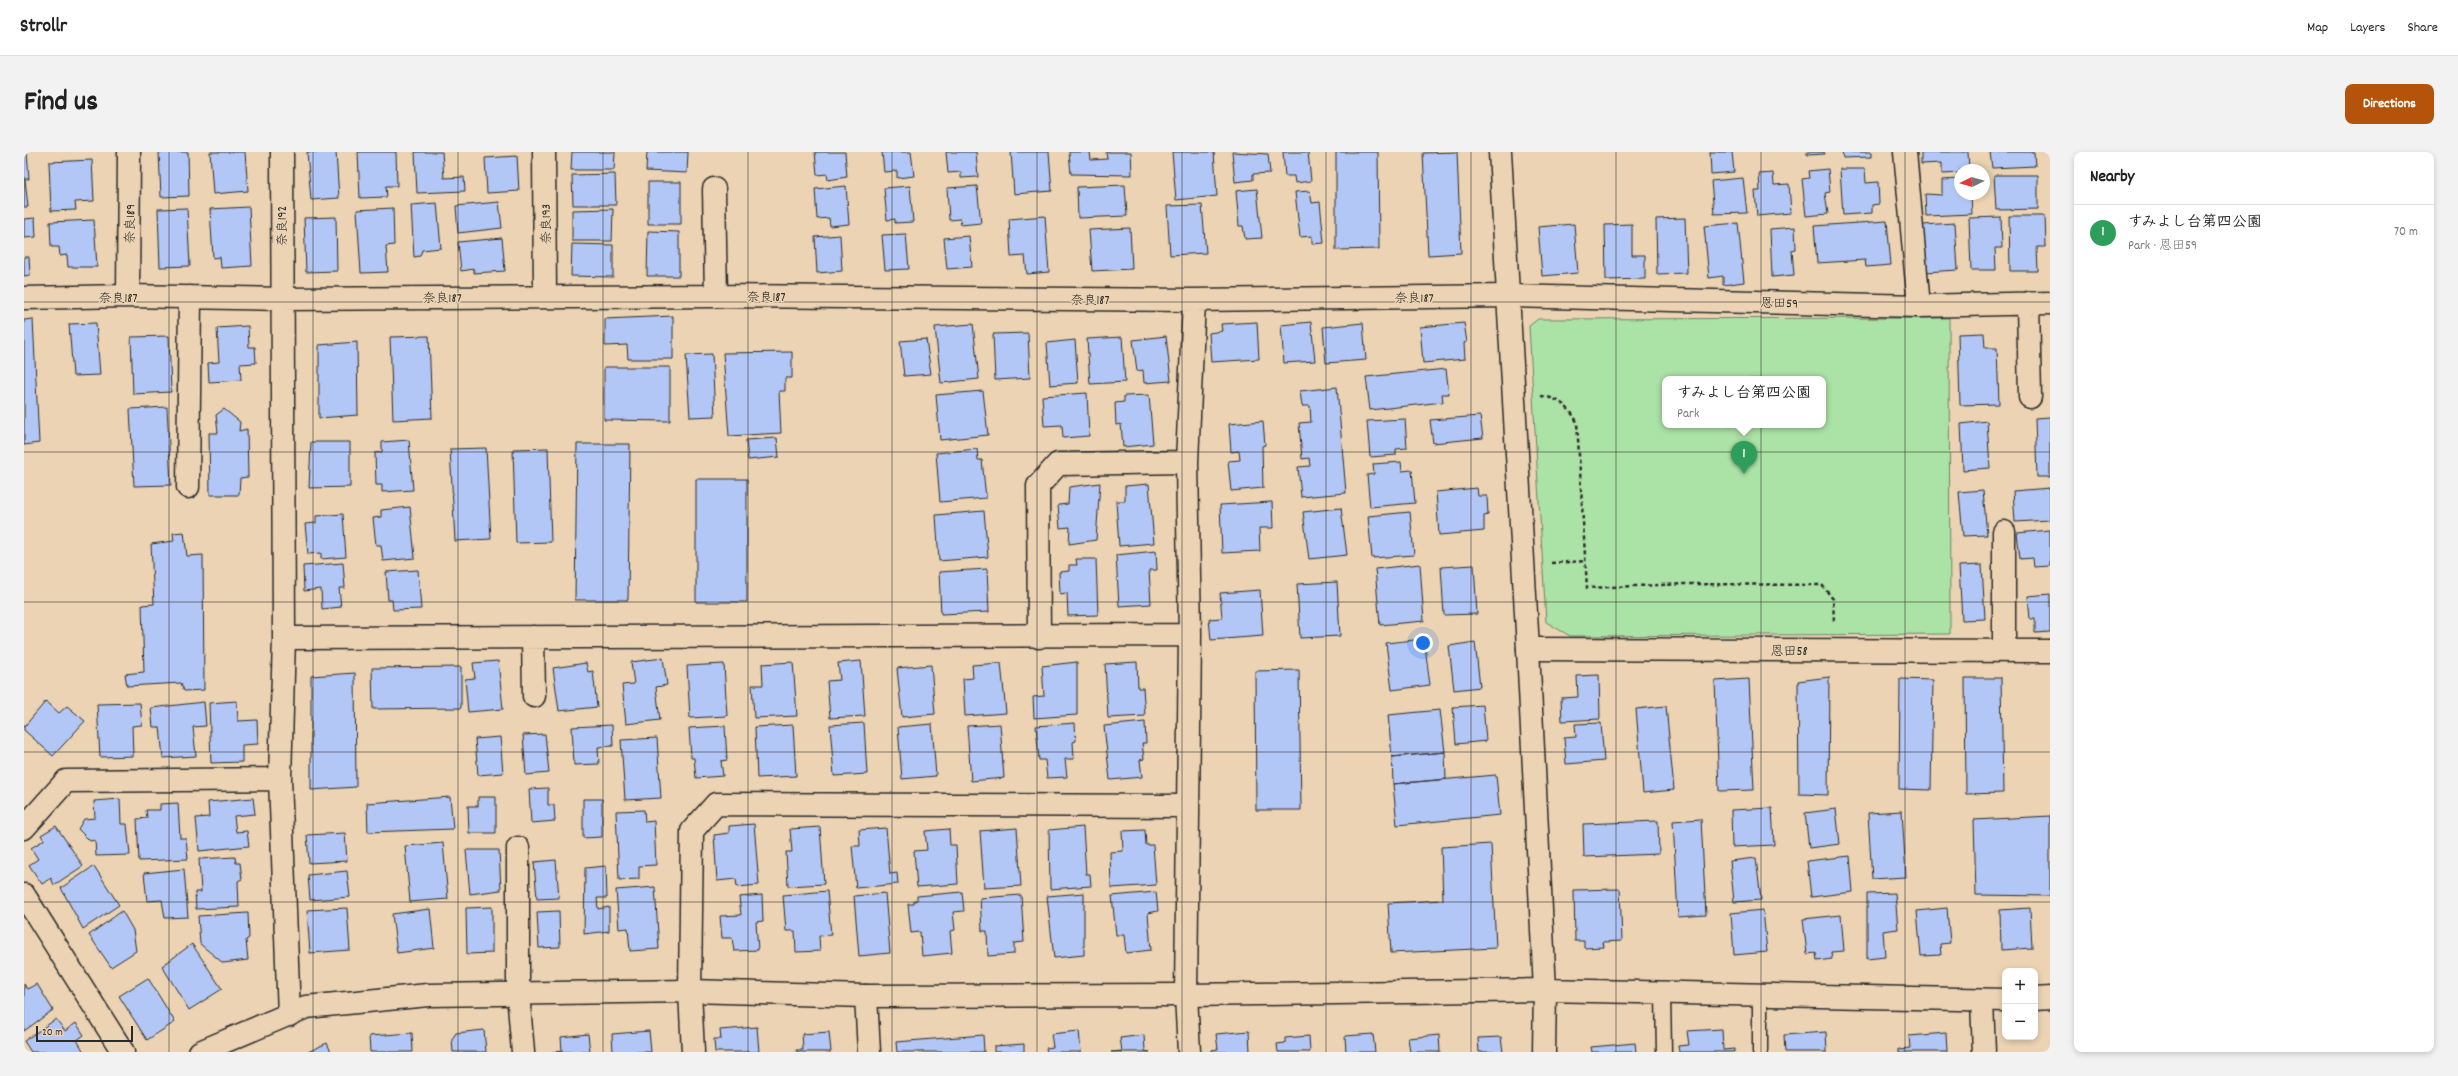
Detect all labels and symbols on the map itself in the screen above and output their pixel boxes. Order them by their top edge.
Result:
north arrow [1954,164,1990,200]
street label: 奈良189 [122,204,141,244]
street label: 奈良193 [538,204,557,244]
street label: 奈良192 [274,206,293,246]
street label: 奈良187 [746,289,786,308]
street label: 奈良187 [98,290,138,309]
street label: 奈良187 [422,290,462,309]
street label: 奈良187 [1394,290,1434,309]
street label: 奈良187 [1070,292,1110,311]
street label: 恩田59 [1760,295,1798,314]
pin: 1 [1731,441,1757,474]
your location [1413,633,1433,653]
street label: 恩田58 [1770,643,1808,662]
scale bar [36,1024,133,1043]

